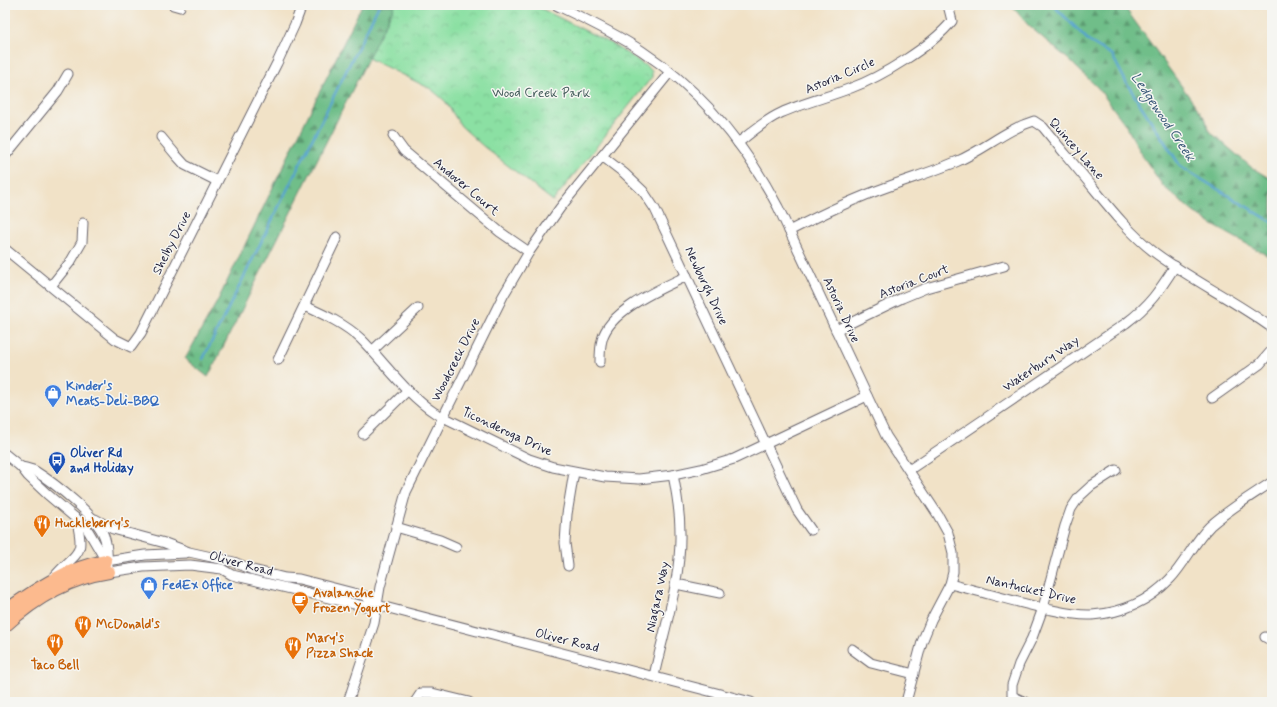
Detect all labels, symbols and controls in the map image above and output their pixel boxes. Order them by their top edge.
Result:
street label: Astoria Circle [803,54,878,98]
water label: Ledgewood Creek [1125,69,1200,167]
park label: Wood Creek Park [492,85,591,102]
street label: Quincey Lane [1044,115,1108,184]
street label: Andover Court [429,154,503,220]
street label: Shelby Drive [149,208,195,278]
street label: Newburgh Drive [679,244,732,329]
street label: Astoria Court [877,261,951,303]
street label: Astoria Drive [818,274,864,346]
street label: Woodcreek Drive [428,315,484,405]
street label: Waterbury Way [999,332,1083,396]
place label: Kinder's Meats-Deli-BBQ [66,378,160,410]
shop icon: Kinder's Meats-Deli-BBQ [43,383,63,408]
street label: Ticonderoga Drive [459,404,555,460]
place label: Oliver Rd and Holiday [70,445,134,477]
bus stop icon: Oliver Rd and Holiday [47,450,67,475]
restaurant icon: Huckleberry's [32,513,52,538]
place label: Huckleberry's [55,515,130,532]
street label: Oliver Road [207,547,275,581]
street label: Niagara Way [642,560,676,634]
street label: Nantucket Drive [984,571,1078,609]
shop icon: FedEx Office [139,575,159,600]
place label: FedEx Office [162,577,234,594]
place label: Avalanche Frozen Yogurt [313,585,391,618]
cafe icon: Avalanche Frozen Yogurt [290,590,310,615]
restaurant icon: McDonald's [73,614,93,639]
place label: McDonald's [96,616,160,633]
street label: Oliver Road [533,625,601,657]
place label: Mary's Pizza Shack [306,630,374,662]
restaurant icon: Taco Bell [45,632,65,657]
restaurant icon: Mary's Pizza Shack [283,635,303,660]
place label: Taco Bell [31,657,80,674]

